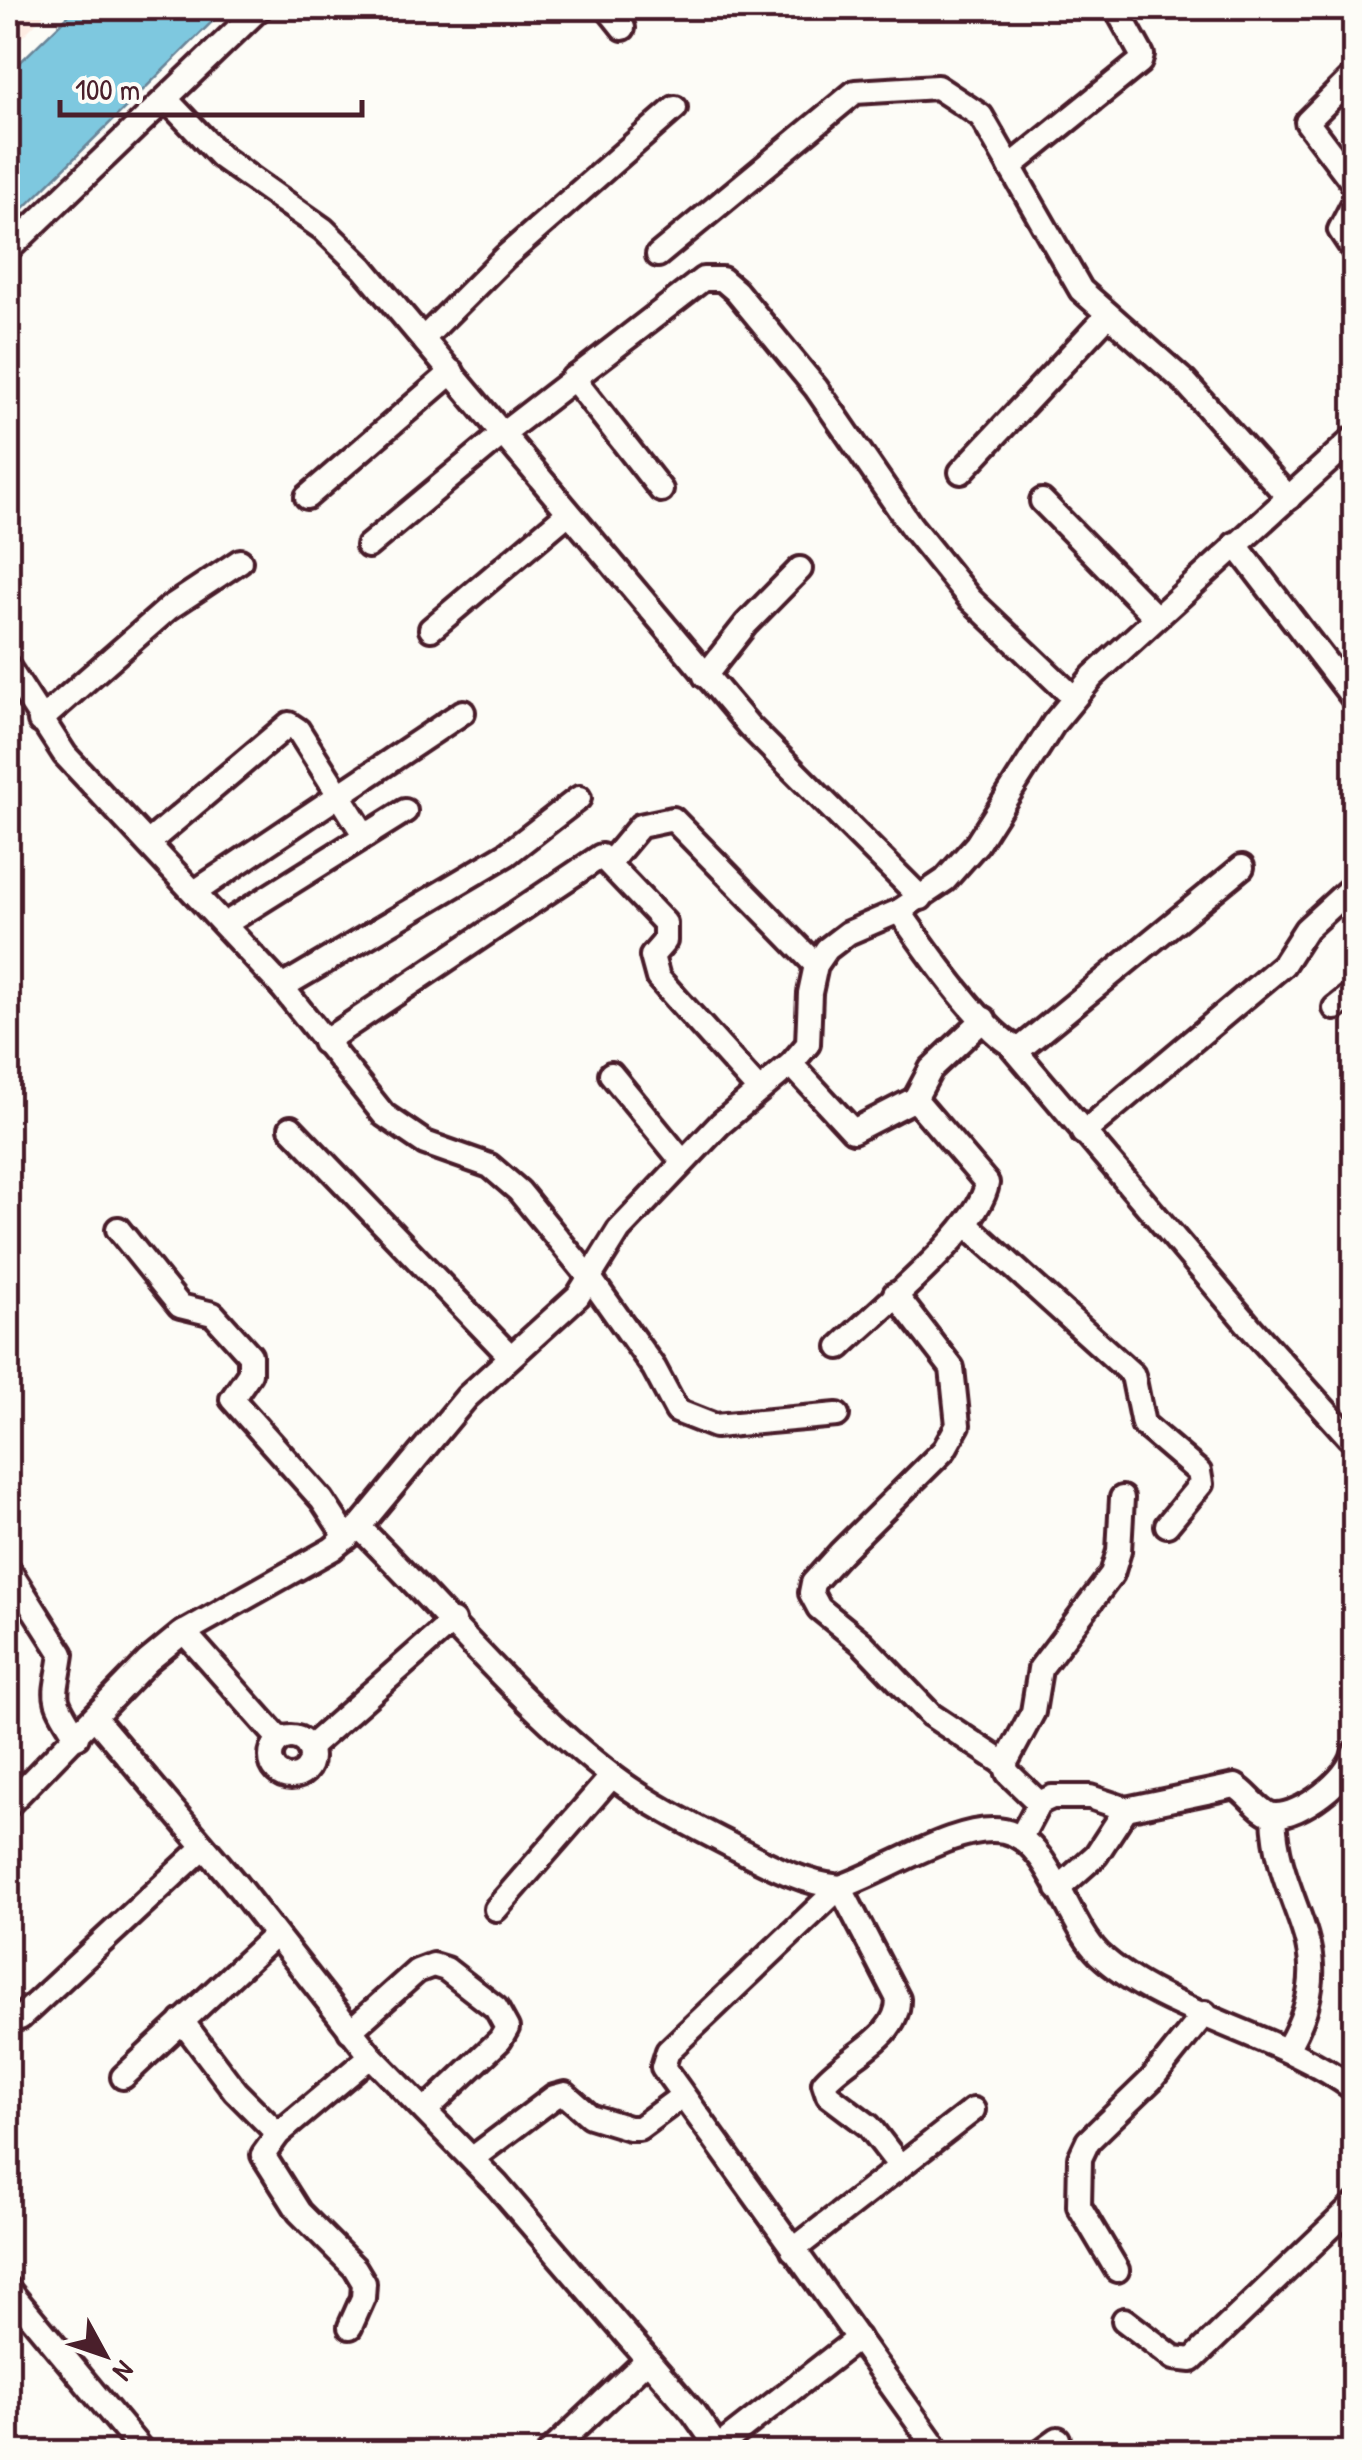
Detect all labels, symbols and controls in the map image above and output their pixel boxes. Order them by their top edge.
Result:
scale bar [60,55,362,117]
text: 100 m [75,69,140,109]
north arrow [55,2305,155,2405]
text: N [105,2353,143,2389]

